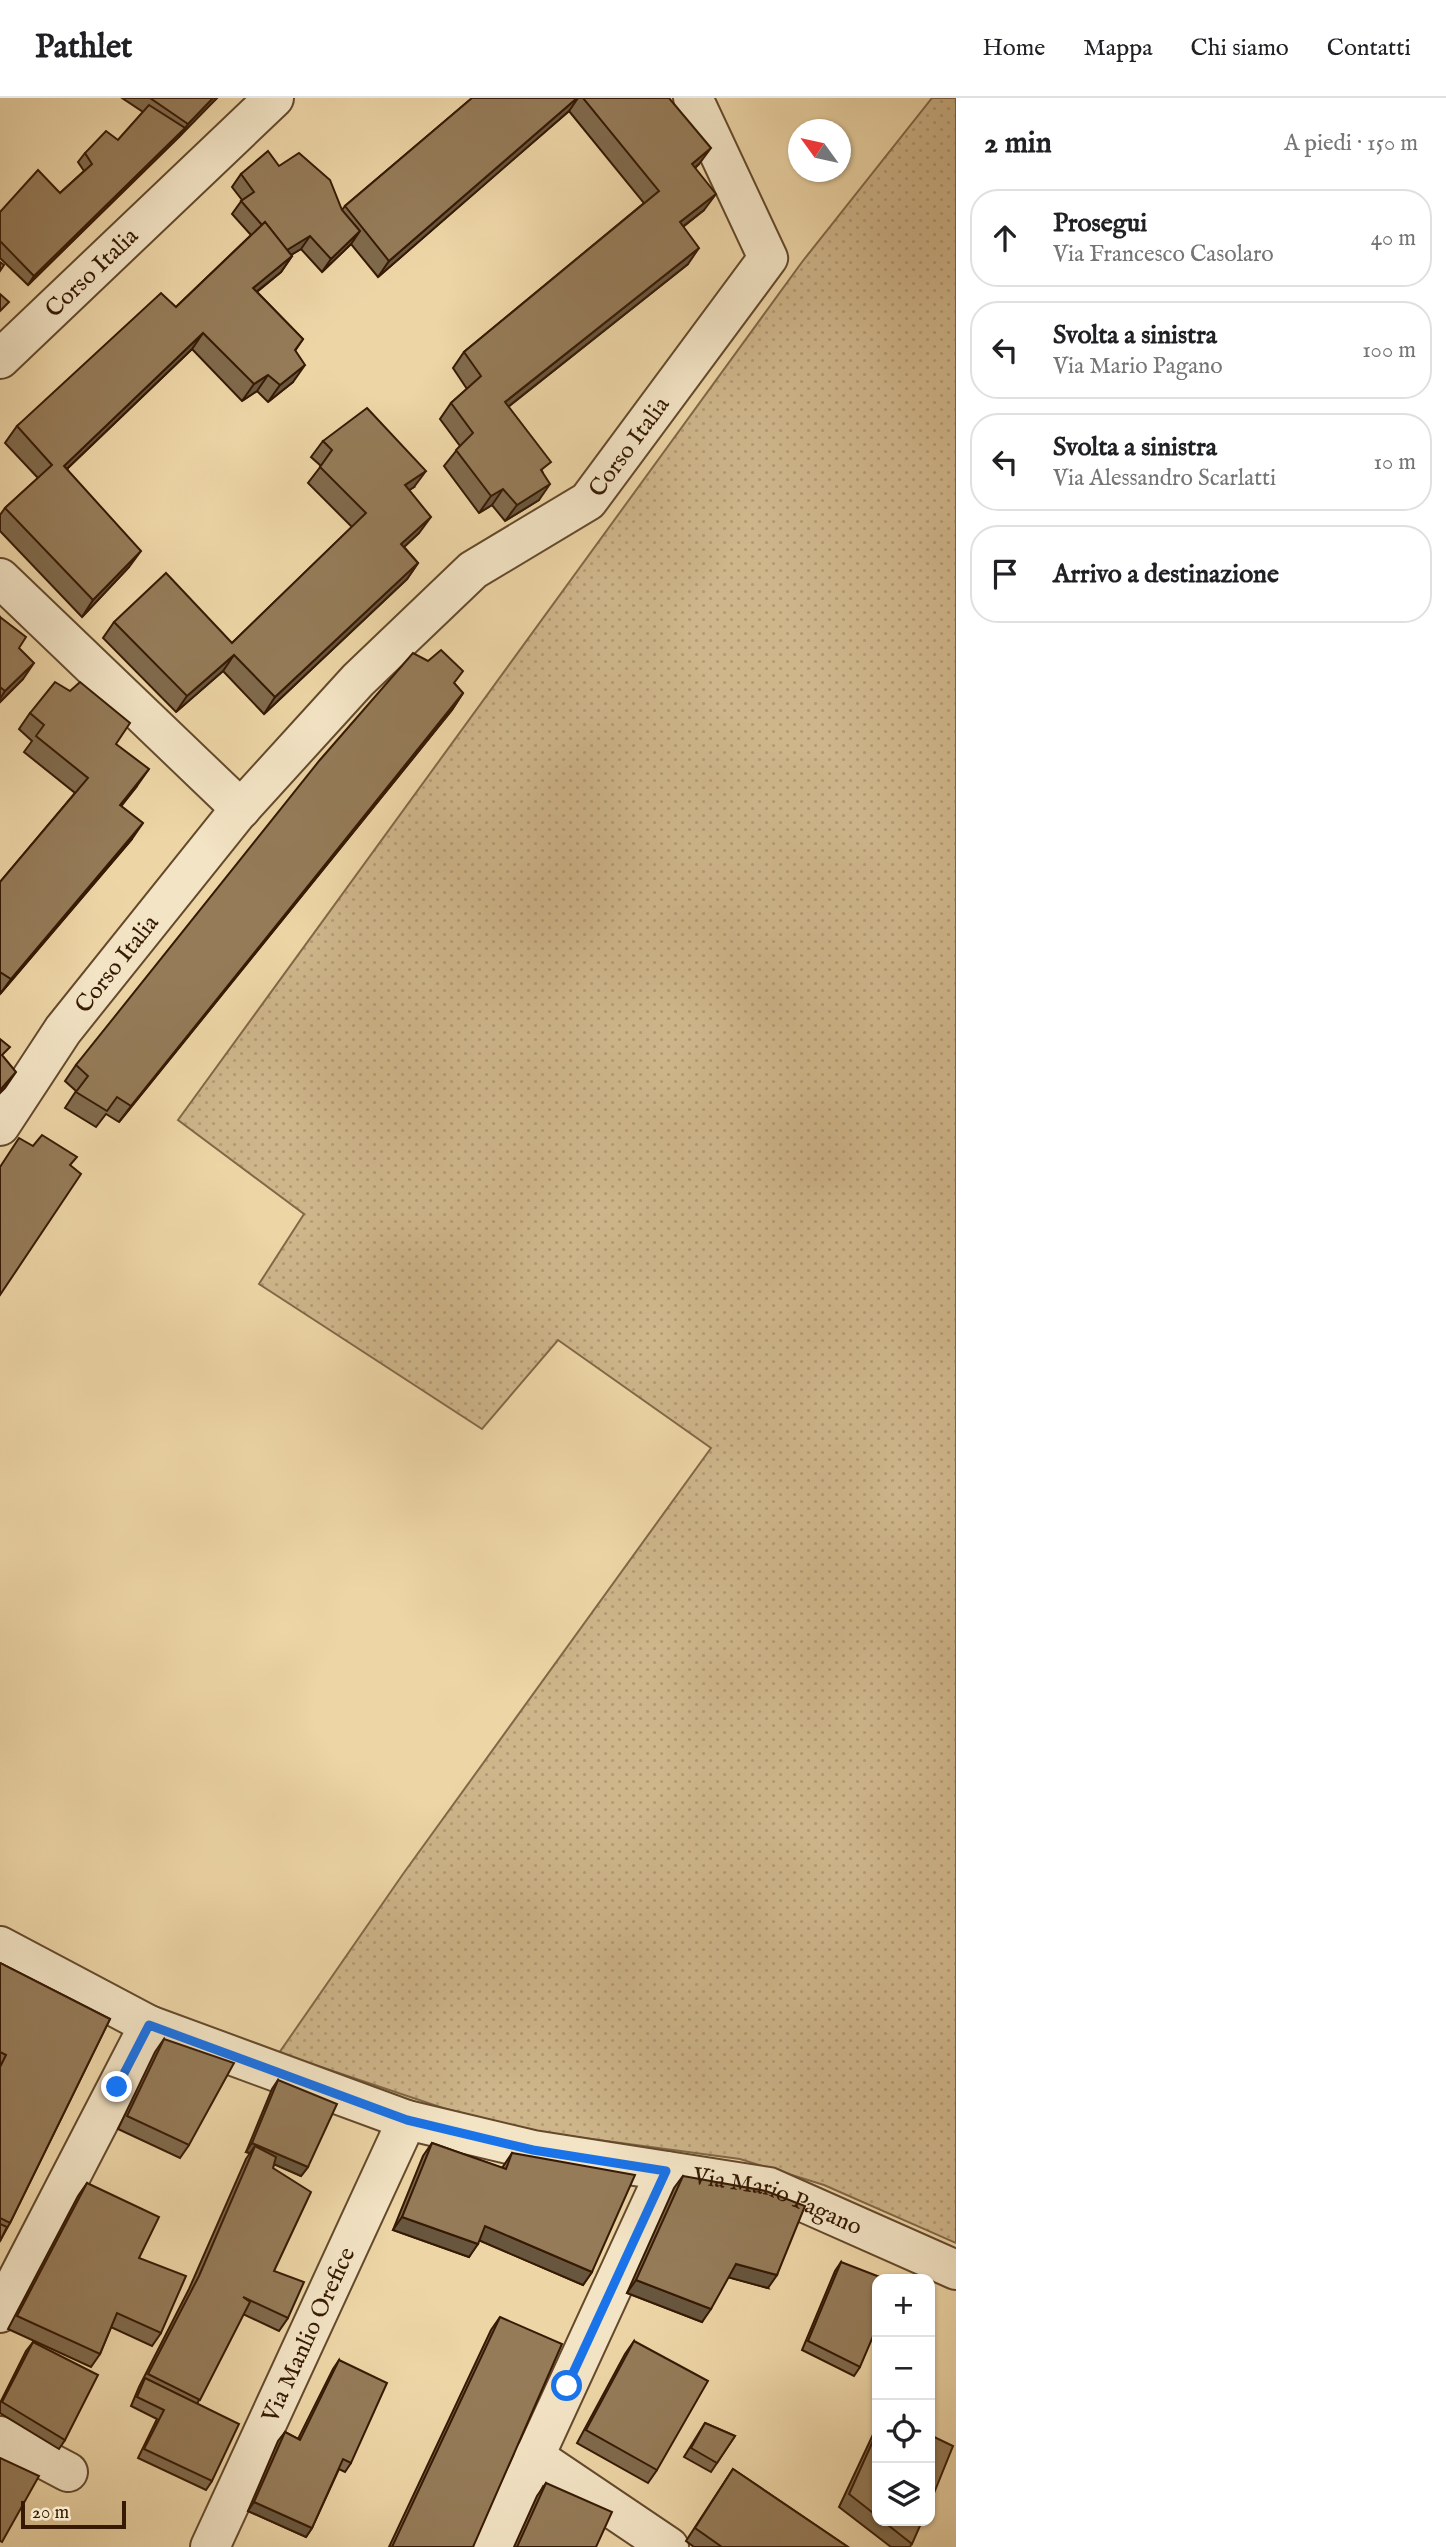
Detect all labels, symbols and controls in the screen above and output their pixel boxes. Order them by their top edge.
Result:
text: Pathlet [35,27,132,69]
text: Home [983,33,1045,64]
text: Mappa [1083,33,1153,64]
text: Chi siamo [1191,33,1289,64]
text: Contatti [1327,33,1411,64]
north arrow [788,119,851,182]
text: 2 min [984,125,1052,163]
text: A piedi · 150 m [1284,129,1418,158]
text: Prosegui [1053,207,1147,240]
icon: ahead [986,219,1024,257]
street label: Corso Italia [39,221,146,325]
text: 40 m [1371,224,1416,253]
text: Via Francesco Casolaro [1053,240,1274,269]
text: Svolta a sinistra [1053,319,1217,352]
icon: left [986,331,1024,369]
text: 100 m [1362,336,1416,365]
text: Via Mario Pagano [1053,352,1223,381]
street label: Corso Italia [582,390,677,504]
text: Svolta a sinistra [1053,431,1217,464]
icon: left [986,443,1024,481]
text: 10 m [1373,448,1416,477]
text: Via Alessandro Scarlatti [1053,464,1276,493]
icon: arrive [986,555,1024,593]
text: Arrivo a destinazione [1053,558,1279,591]
street label: Corso Italia [69,908,167,1020]
route end [101,2071,132,2102]
street label: Via Mario Pagano [690,2161,867,2243]
street label: Via Manlio Orefice [255,2243,363,2429]
map controls [872,2274,935,2526]
button: + [872,2274,935,2337]
button: − [872,2337,935,2400]
route start [551,2370,582,2401]
button: locate [872,2400,935,2463]
button: layers [872,2463,935,2526]
scale bar [21,2498,126,2530]
text: 20 m [32,2501,69,2525]

